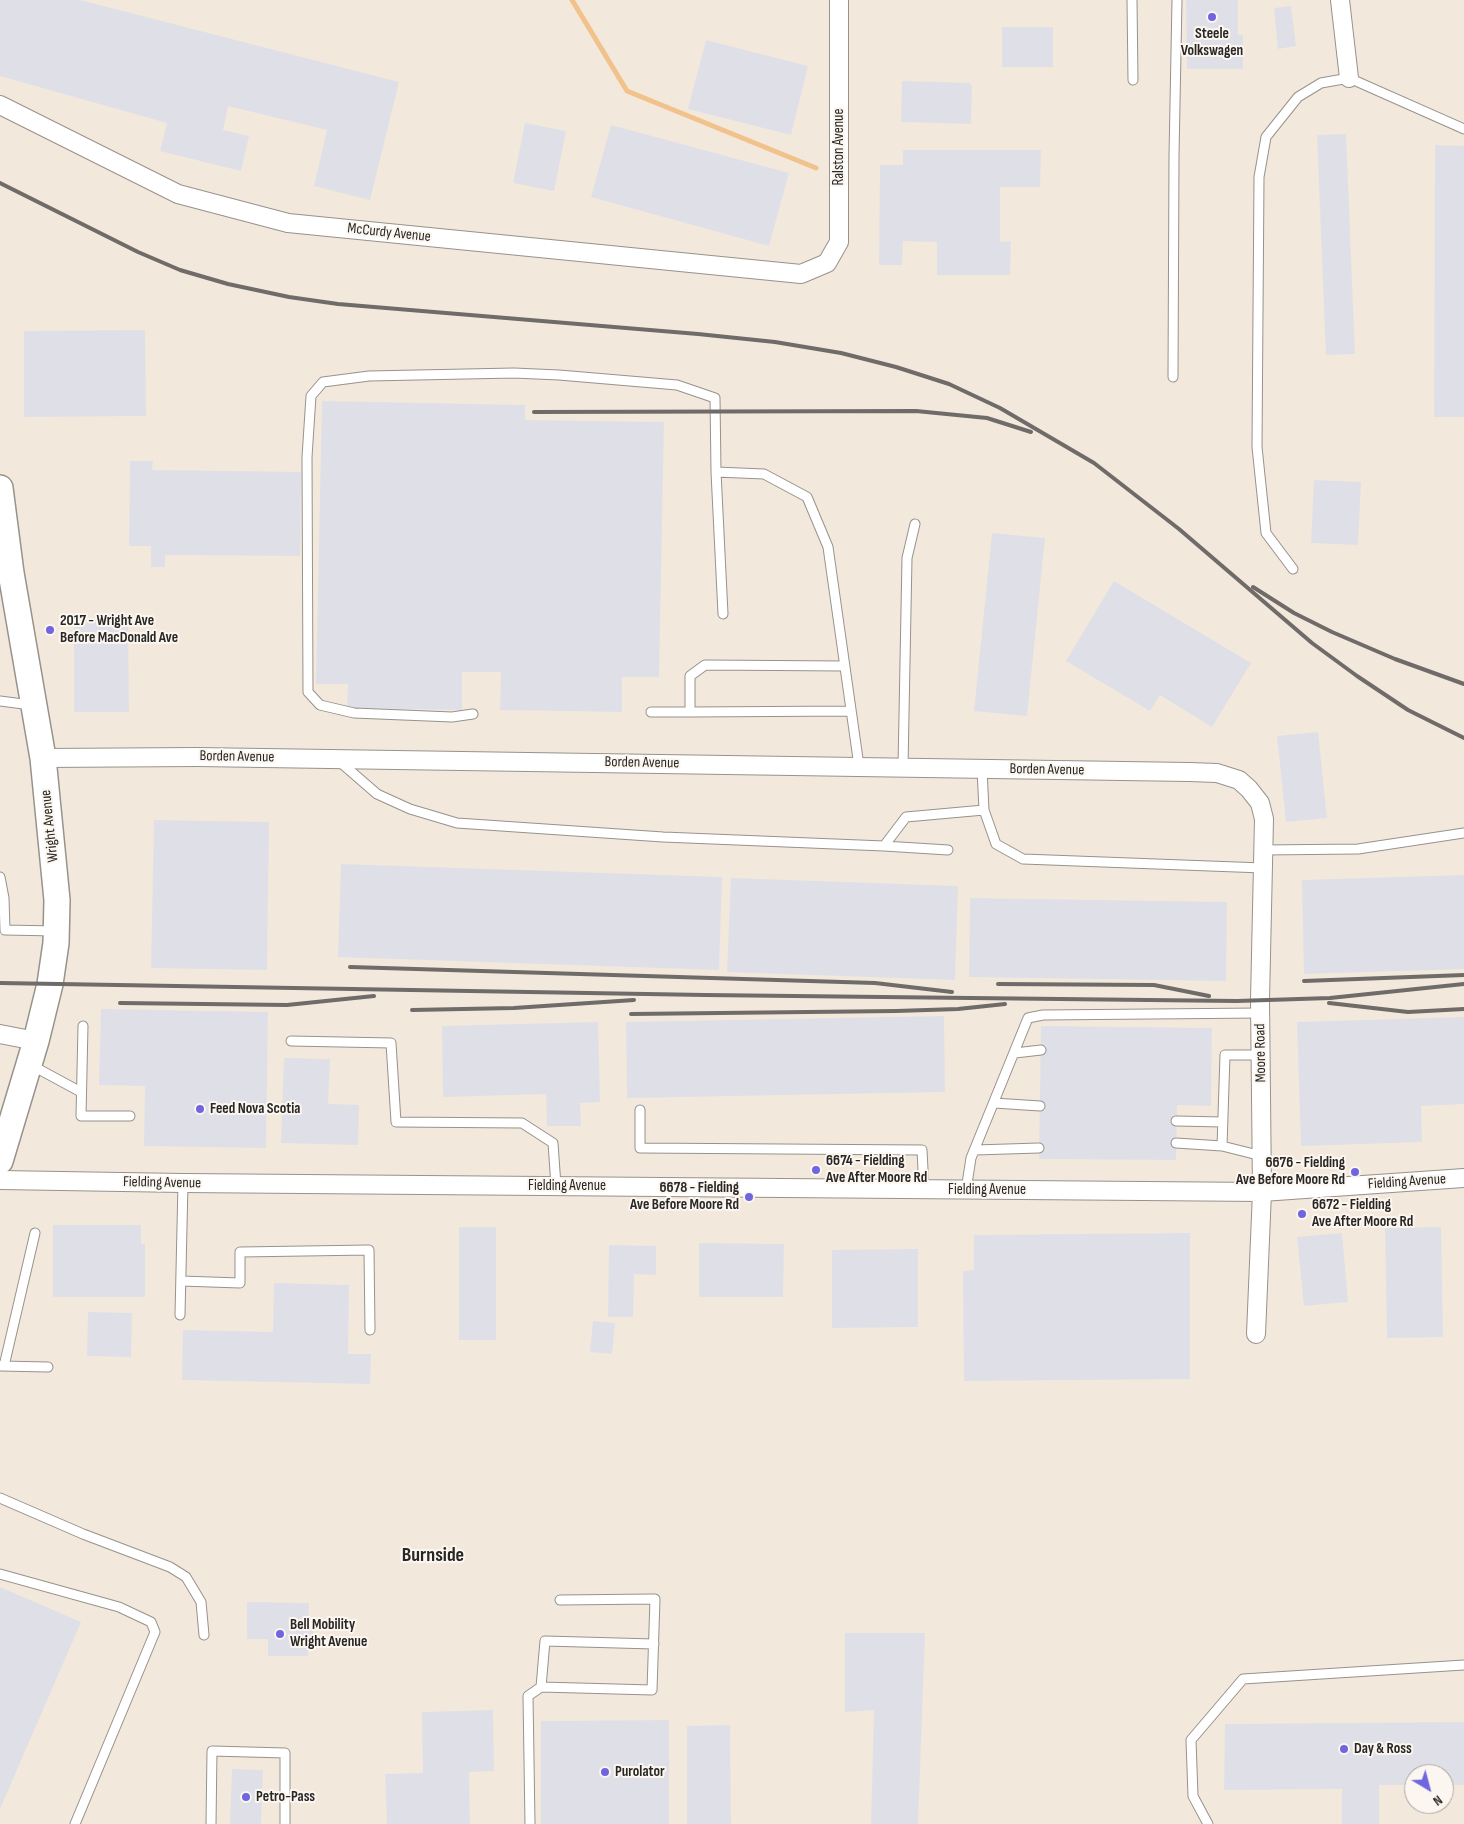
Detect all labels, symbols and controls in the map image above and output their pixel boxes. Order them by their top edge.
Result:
marker: Steele Volkswagen [1206,11,1218,23]
place label: Steele Volkswagen [1181,25,1243,60]
street label: Ralston Avenue [830,109,848,185]
street label: McCurdy Avenue [347,220,431,246]
place label: 2017 - Wright Ave Before MacDonald Ave [60,612,178,647]
marker: 2017 - Wright Ave Before MacDonald Ave [44,624,56,636]
street label: Borden Avenue [199,747,275,767]
street label: Borden Avenue [604,753,680,773]
street label: Borden Avenue [1009,760,1085,780]
street label: Wright Avenue [37,789,63,863]
street label: Moore Road [1251,1023,1271,1083]
place label: Feed Nova Scotia [210,1100,300,1118]
marker: Feed Nova Scotia [194,1103,206,1115]
place label: 6674 - Fielding Ave After Moore Rd [826,1152,927,1187]
place label: 6676 - Fielding Ave Before Moore Rd [1236,1154,1345,1189]
marker: 6674 - Fielding Ave After Moore Rd [810,1164,822,1176]
marker: 6676 - Fielding Ave Before Moore Rd [1349,1166,1361,1178]
street label: Fielding Avenue [1367,1170,1447,1194]
street label: Fielding Avenue [123,1173,201,1193]
street label: Fielding Avenue [528,1177,606,1195]
place label: 6678 - Fielding Ave Before Moore Rd [630,1179,739,1214]
street label: Fielding Avenue [948,1181,1026,1199]
marker: 6678 - Fielding Ave Before Moore Rd [743,1191,755,1203]
place label: 6672 - Fielding Ave After Moore Rd [1312,1196,1413,1231]
marker: 6672 - Fielding Ave After Moore Rd [1296,1208,1308,1220]
district label: Burnside [402,1544,464,1568]
place label: Bell Mobility Wright Avenue [290,1616,367,1651]
marker: Bell Mobility Wright Avenue [274,1628,286,1640]
place label: Day & Ross [1354,1740,1412,1758]
marker: Day & Ross [1338,1743,1350,1755]
place label: Purolator [615,1763,665,1781]
north arrow [1404,1764,1454,1814]
marker: Purolator [599,1766,611,1778]
place label: Petro-Pass [256,1788,315,1806]
marker: Petro-Pass [240,1791,252,1803]
text: N [1430,1792,1446,1810]

